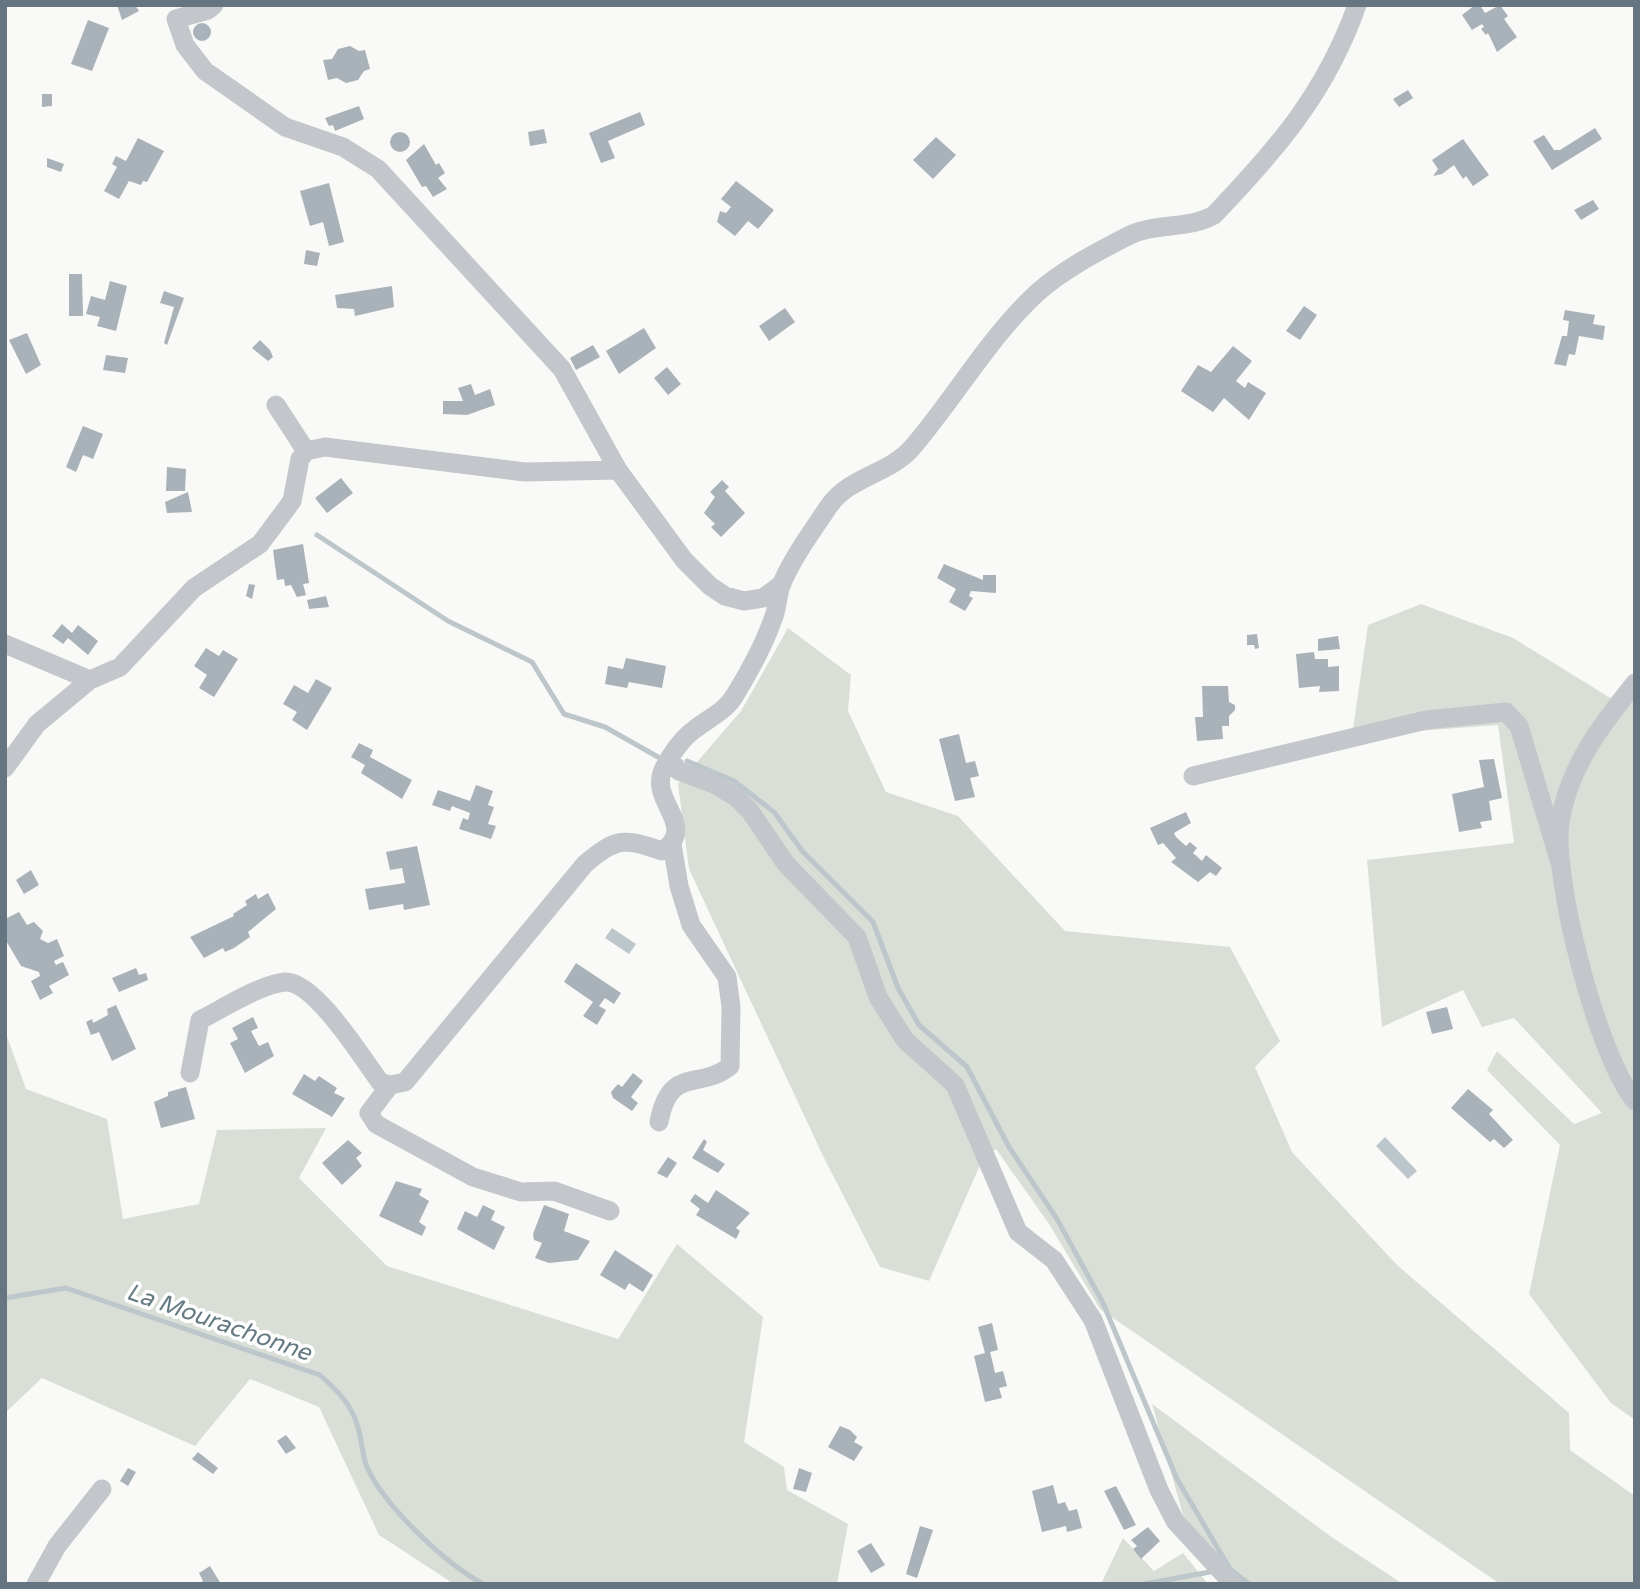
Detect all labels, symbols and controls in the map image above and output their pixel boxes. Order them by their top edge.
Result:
water label: La Mourachonne [123,1277,316,1368]

